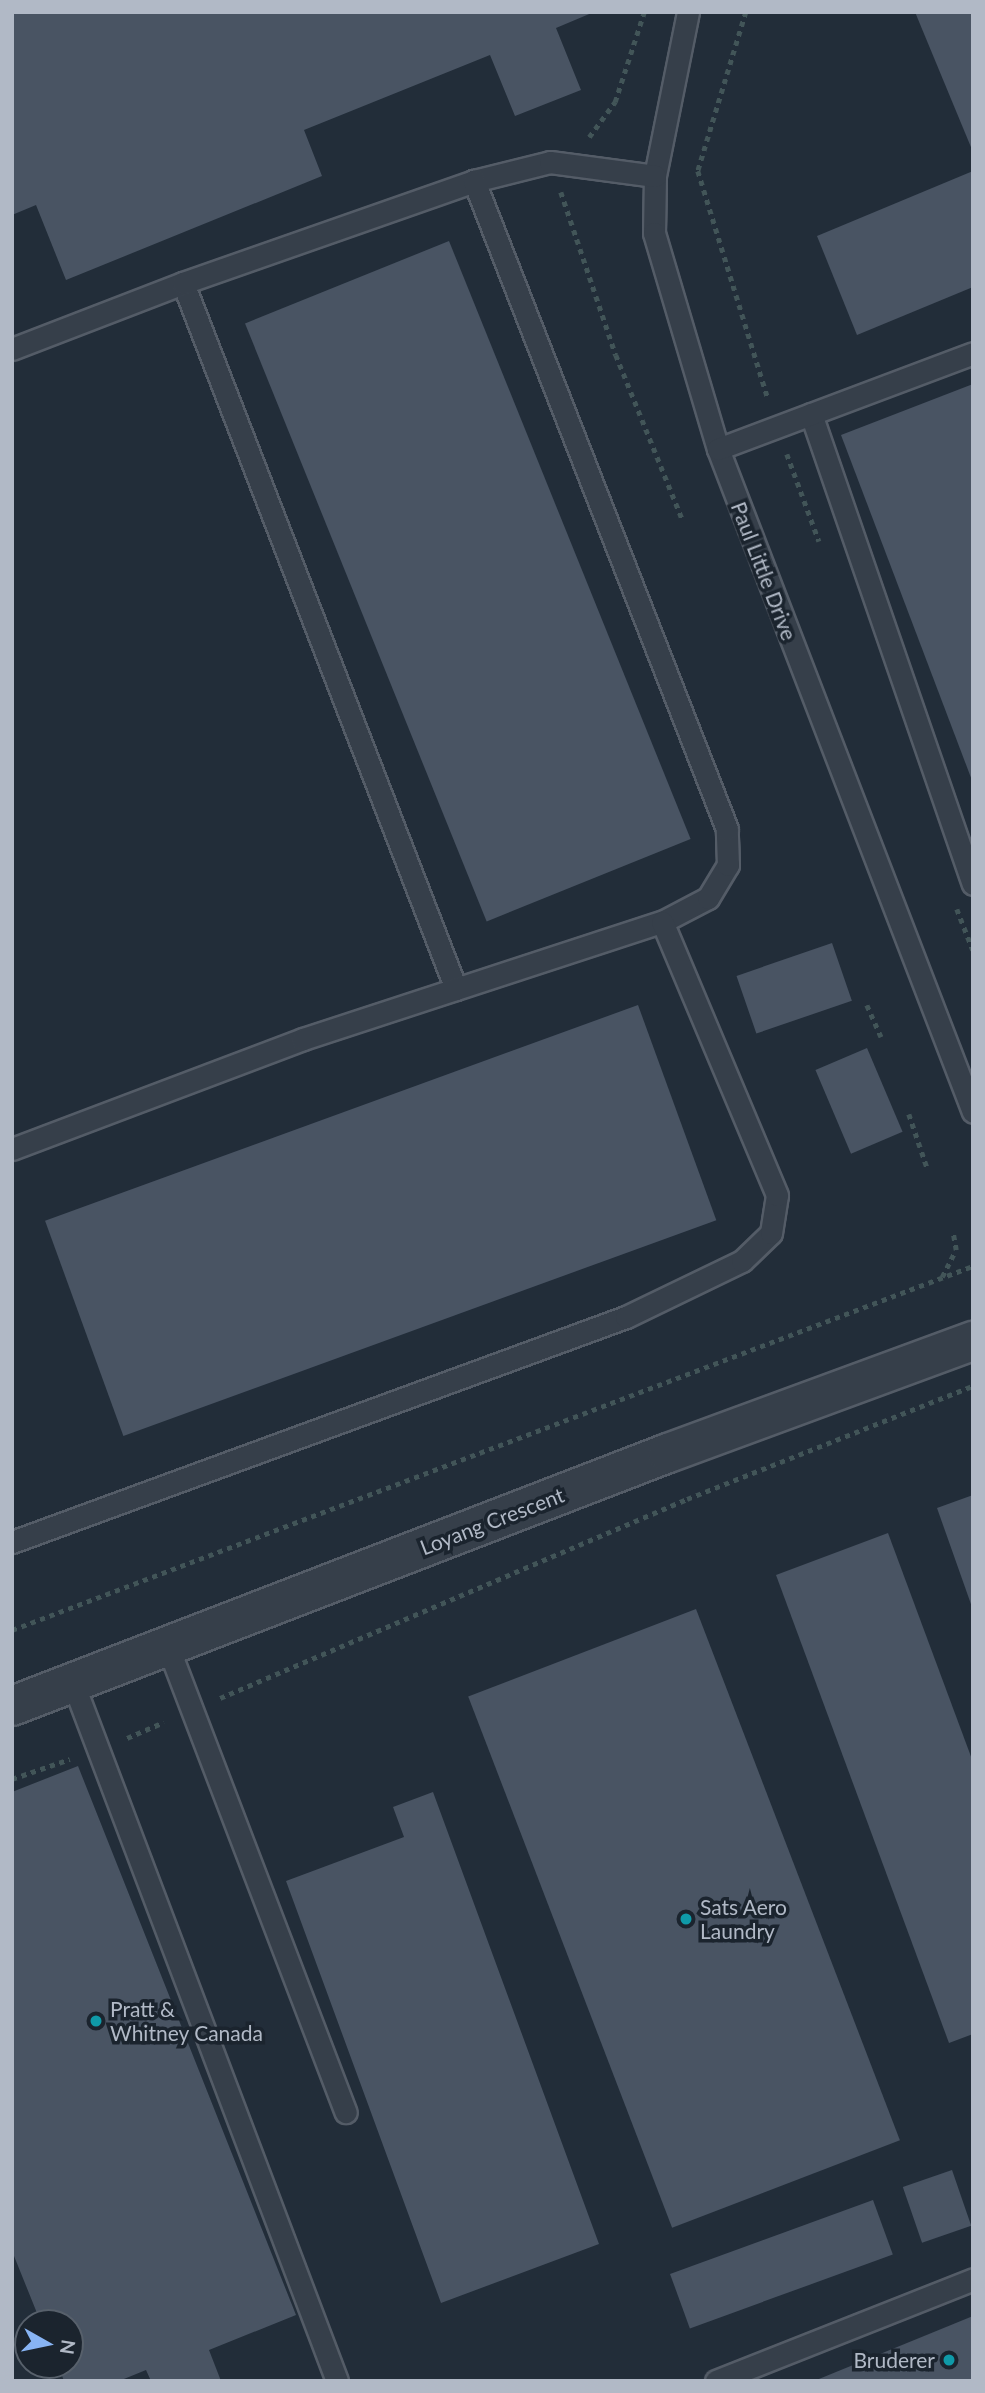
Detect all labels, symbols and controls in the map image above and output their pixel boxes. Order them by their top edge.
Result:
street label: Paul Little Drive [726,498,802,644]
street label: Loyang Crescent [417,1482,567,1560]
place label: Sats Aero Laundry [700,1894,788,1944]
marker: Sats Aero Laundry [678,1911,694,1927]
place label: Pratt & Whitney Canada [110,1996,263,2046]
marker: Pratt & Whitney Canada [88,2013,104,2029]
north arrow [14,2309,84,2379]
text: N [56,2338,81,2356]
place label: Bruderer [854,2347,935,2373]
marker: Bruderer [941,2352,957,2368]

